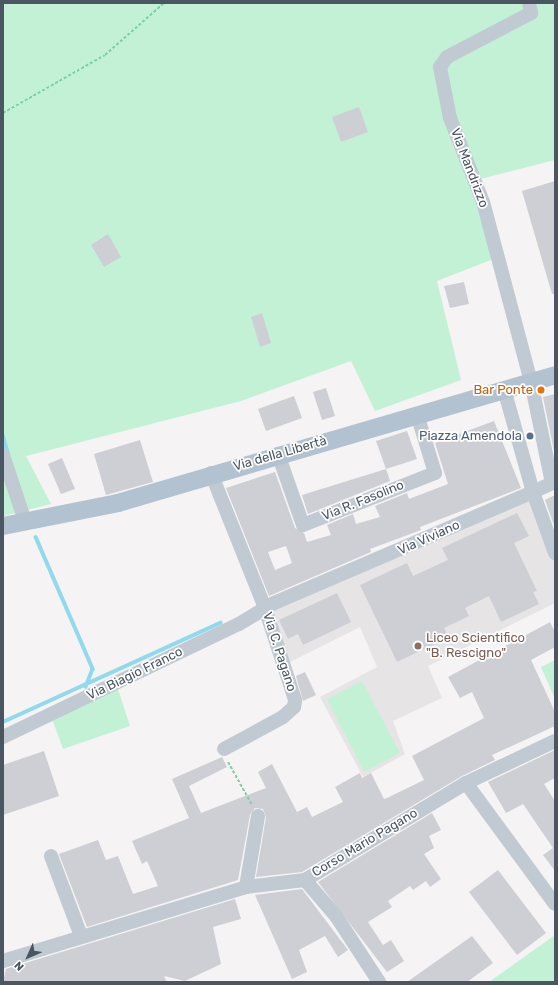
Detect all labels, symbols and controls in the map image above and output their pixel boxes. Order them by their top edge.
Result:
street label: Via Mandrizzo [447,126,491,210]
place label: Bar Ponte [473,382,533,398]
marker: Bar Ponte [536,385,546,395]
place label: Piazza Amendola [419,428,522,444]
marker: Piazza Amendola [525,431,535,441]
street label: Via della Libertà [232,433,328,475]
street label: Via R. Fasolino [320,477,406,525]
street label: Via Viviano [395,517,463,559]
street label: Via C. Pagano [259,610,299,694]
place label: Liceo Scientifico "B. Rescigno" [426,631,525,662]
marker: Liceo Scientifico "B. Rescigno" [413,641,423,651]
street label: Via Biagio Franco [85,644,185,704]
street label: Corso Mario Pagano [309,805,421,881]
north arrow [8,937,48,977]
text: N [12,958,27,973]

